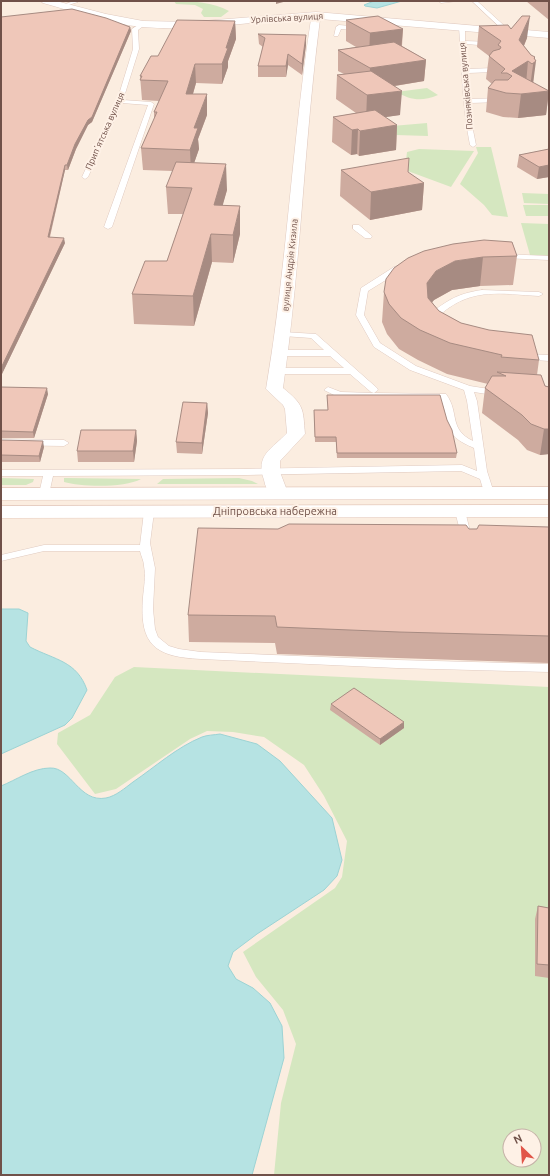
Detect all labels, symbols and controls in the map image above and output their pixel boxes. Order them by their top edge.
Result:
street label: Урлівська вулиця [250,11,324,25]
street label: Позняківська вулиця [457,42,475,130]
street label: Припʼятська вулиця [83,91,127,171]
street label: вулиця Андрія Кизила [280,218,300,312]
street label: Дніпровська набережна [213,505,337,517]
north arrow [502,1128,542,1168]
text: N [512,1132,524,1146]

